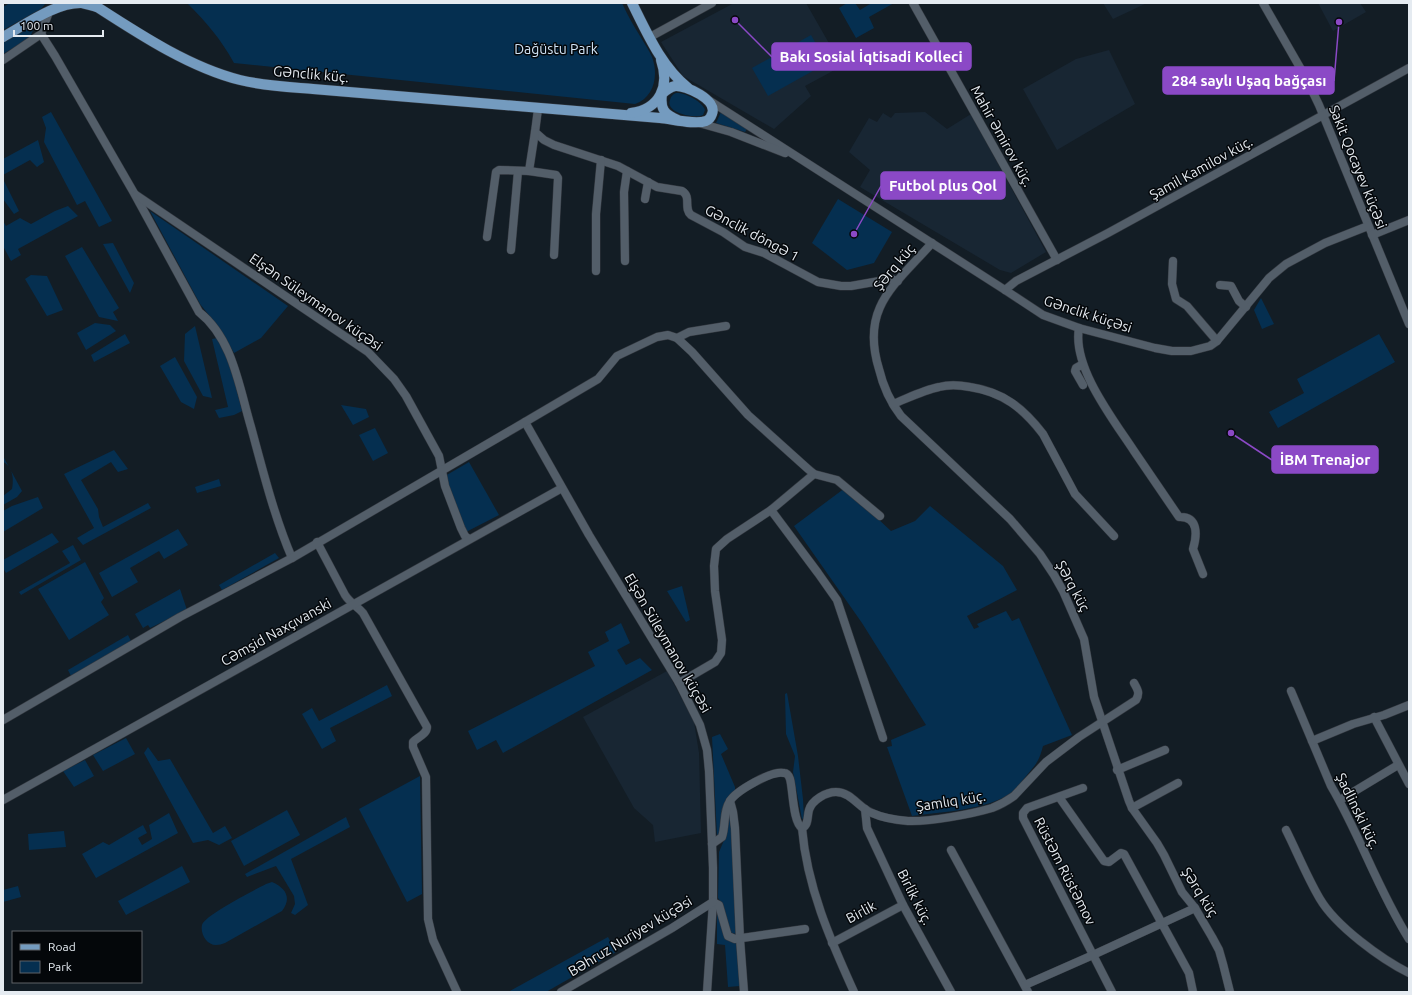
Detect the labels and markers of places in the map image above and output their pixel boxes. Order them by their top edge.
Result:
callout: Bakı Sosial İqtisadi Kolleci [772,43,971,70]
callout: 284 saylı Uşaq bağçası [1163,67,1334,94]
callout: Futbol plus Qol [881,172,1005,199]
callout: İBM Trenajor [1272,446,1378,473]

